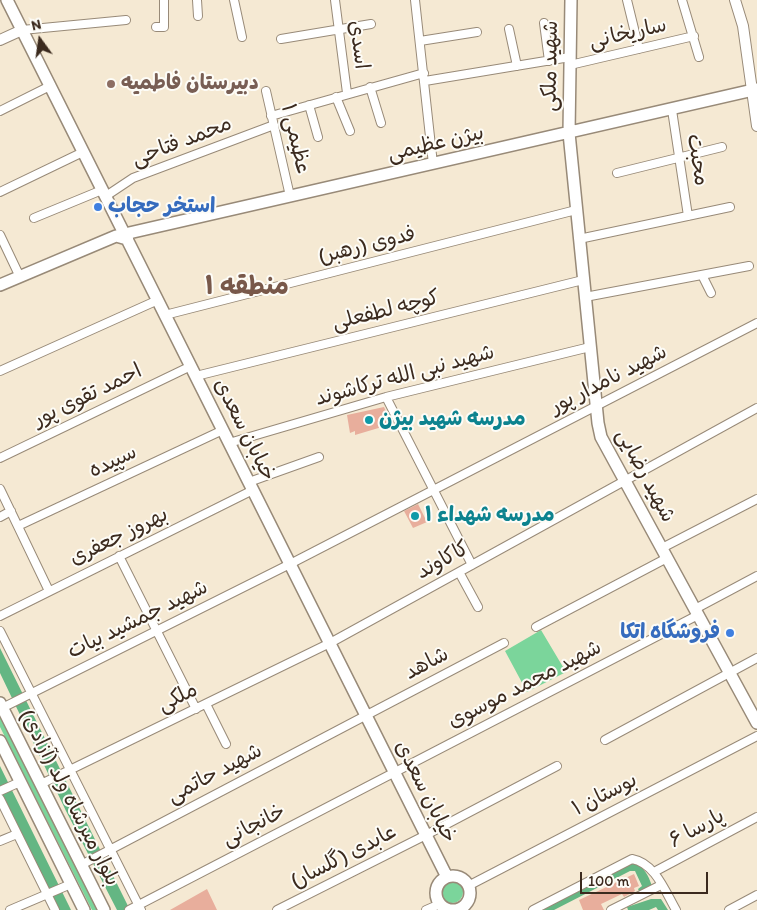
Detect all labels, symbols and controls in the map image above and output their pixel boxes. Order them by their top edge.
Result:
street label: ساریخانی [587,13,669,55]
north arrow [15,15,65,65]
text: N [30,16,43,34]
street label: اسدی [343,19,373,71]
street label: شهید ملکی [538,20,564,112]
place label: دبیرستان فاطمیه [121,71,259,97]
marker: دبیرستان فاطمیه [105,78,117,90]
street label: عظیمی ۱ [275,101,315,177]
street label: محمد فتاحی [128,111,236,173]
street label: بیژن عظیمی [385,121,487,167]
street label: محبت [680,132,714,188]
place label: استخر حجاب [108,194,215,220]
marker: استخر حجاب [92,201,104,213]
street label: فدوی (رهبر) [316,222,418,270]
district label: منطقه ۱ [205,271,289,303]
street label: کوچه لطفعلی [330,286,442,336]
street label: شهید نبی الله ترکاشوند [313,340,497,412]
street label: شهید نامدار پور [546,340,672,420]
street label: احمد تقوی پور [30,359,146,433]
street label: خیابان سعدی [207,375,281,485]
place label: مدرسه شهید بیژن [379,407,526,433]
marker: مدرسه شهید بیژن [363,414,375,426]
street label: شهید رضایی [610,425,680,527]
street label: سپیده [85,440,141,484]
street label: بهروز جعفری [66,502,172,572]
place label: مدرسه شهداء ۱ [425,503,555,529]
marker: مدرسه شهداء ۱ [409,510,421,522]
street label: کاکاوند [412,536,474,586]
street label: شهید جمشید بیات [64,575,212,665]
place label: فروشگاه اتکا [620,620,720,646]
marker: فروشگاه اتکا [724,627,736,639]
street label: شهید محمد موسوی [444,635,606,735]
street label: شاهد [401,642,453,686]
street label: ملکی [154,678,202,718]
street label: بلوار میرشاه ولد (آزادی) [14,706,124,890]
street label: خیابان سعدی [388,737,462,847]
street label: شهید حاتمی [163,738,267,810]
street label: بوستان ۱ [568,768,642,822]
street label: خانجانی [218,799,290,853]
street label: پارسا ۶ [665,804,729,854]
street label: عابدی (گلسار) [287,820,401,894]
scale bar [582,862,710,894]
text: 100 m [588,872,629,890]

